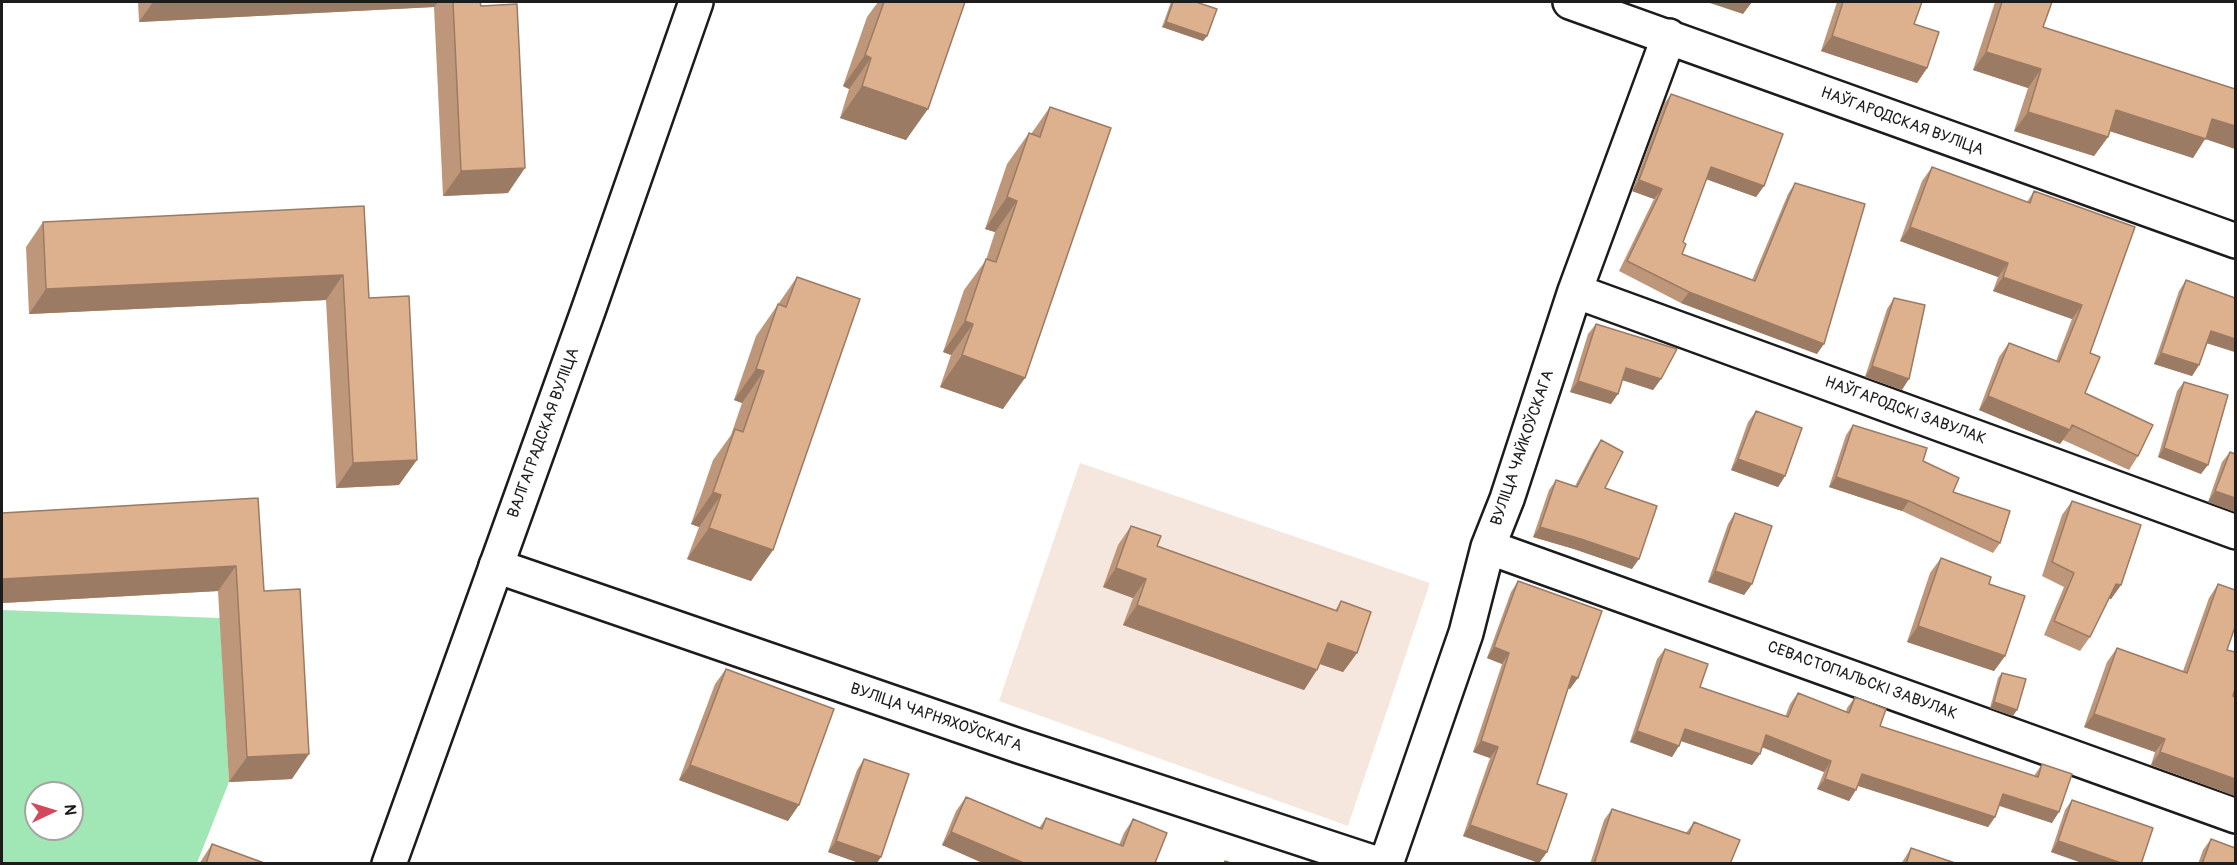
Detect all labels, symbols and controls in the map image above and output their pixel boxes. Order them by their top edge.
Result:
street label: НАЎГАРОДСКАЯ ВУЛІЦА [1818,84,1986,160]
street label: ВАЛГАГРАДСКАЯ ВУЛІЦА [504,345,584,521]
street label: ВУЛІЦА ЧАЙКОЎСКАГА [1487,368,1559,528]
street label: НАЎГАРОДСКІ ЗАВУЛАК [1822,373,1988,449]
street label: СЕВАСТОПАЛЬСКІ ЗАВУЛАК [1764,638,1960,724]
street label: ВУЛІЦА ЧАРНЯХОЎСКАГА [848,680,1024,756]
north arrow [24,781,84,841]
text: N [60,804,80,816]

